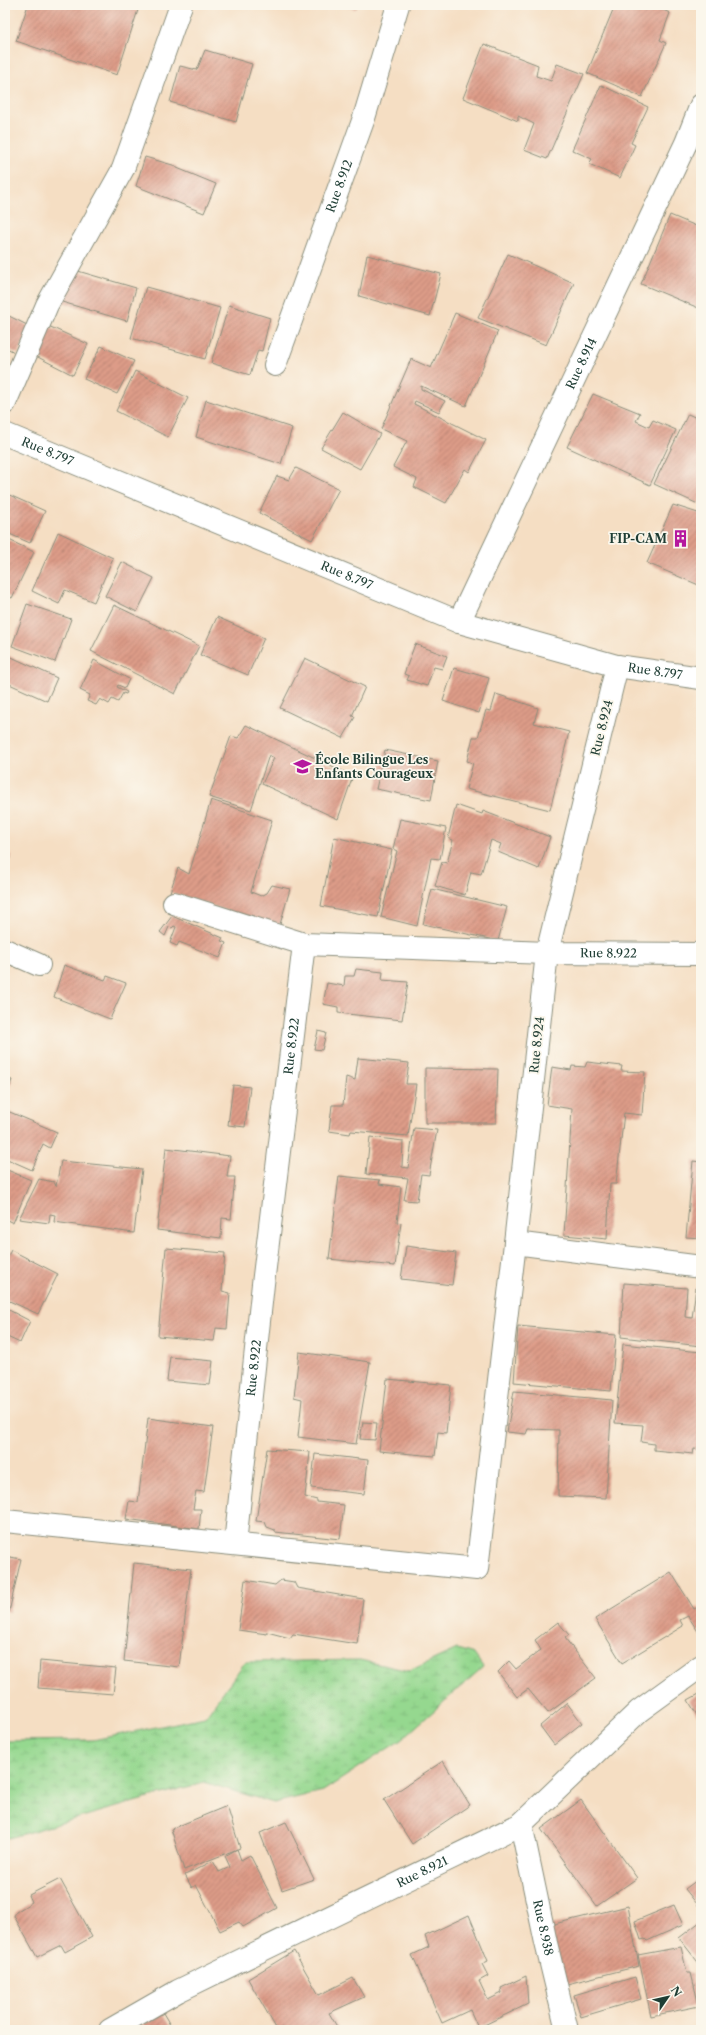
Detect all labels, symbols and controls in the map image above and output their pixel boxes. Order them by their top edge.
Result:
street label: Rue 8.912 [323,158,355,215]
street label: Rue 8.914 [562,335,600,391]
street label: Rue 8.797 [19,434,76,469]
building icon: FIP-CAM [670,529,690,549]
place label: FIP-CAM [609,531,667,546]
street label: Rue 8.797 [319,558,375,593]
street label: Rue 8.797 [627,660,684,682]
street label: Rue 8.924 [587,698,616,757]
place label: École Bilingue Les Enfants Courageux [315,751,433,781]
school or university icon: École Bilingue Les Enfants Courageux [292,757,312,777]
street label: Rue 8.922 [580,945,637,961]
street label: Rue 8.924 [526,1016,547,1074]
street label: Rue 8.922 [280,1017,302,1075]
street label: Rue 8.922 [243,1339,264,1397]
street label: Rue 8.921 [394,1853,450,1890]
street label: Rue 8.938 [530,1898,557,1957]
north arrow [648,1977,688,2017]
text: N [668,1984,685,2000]

